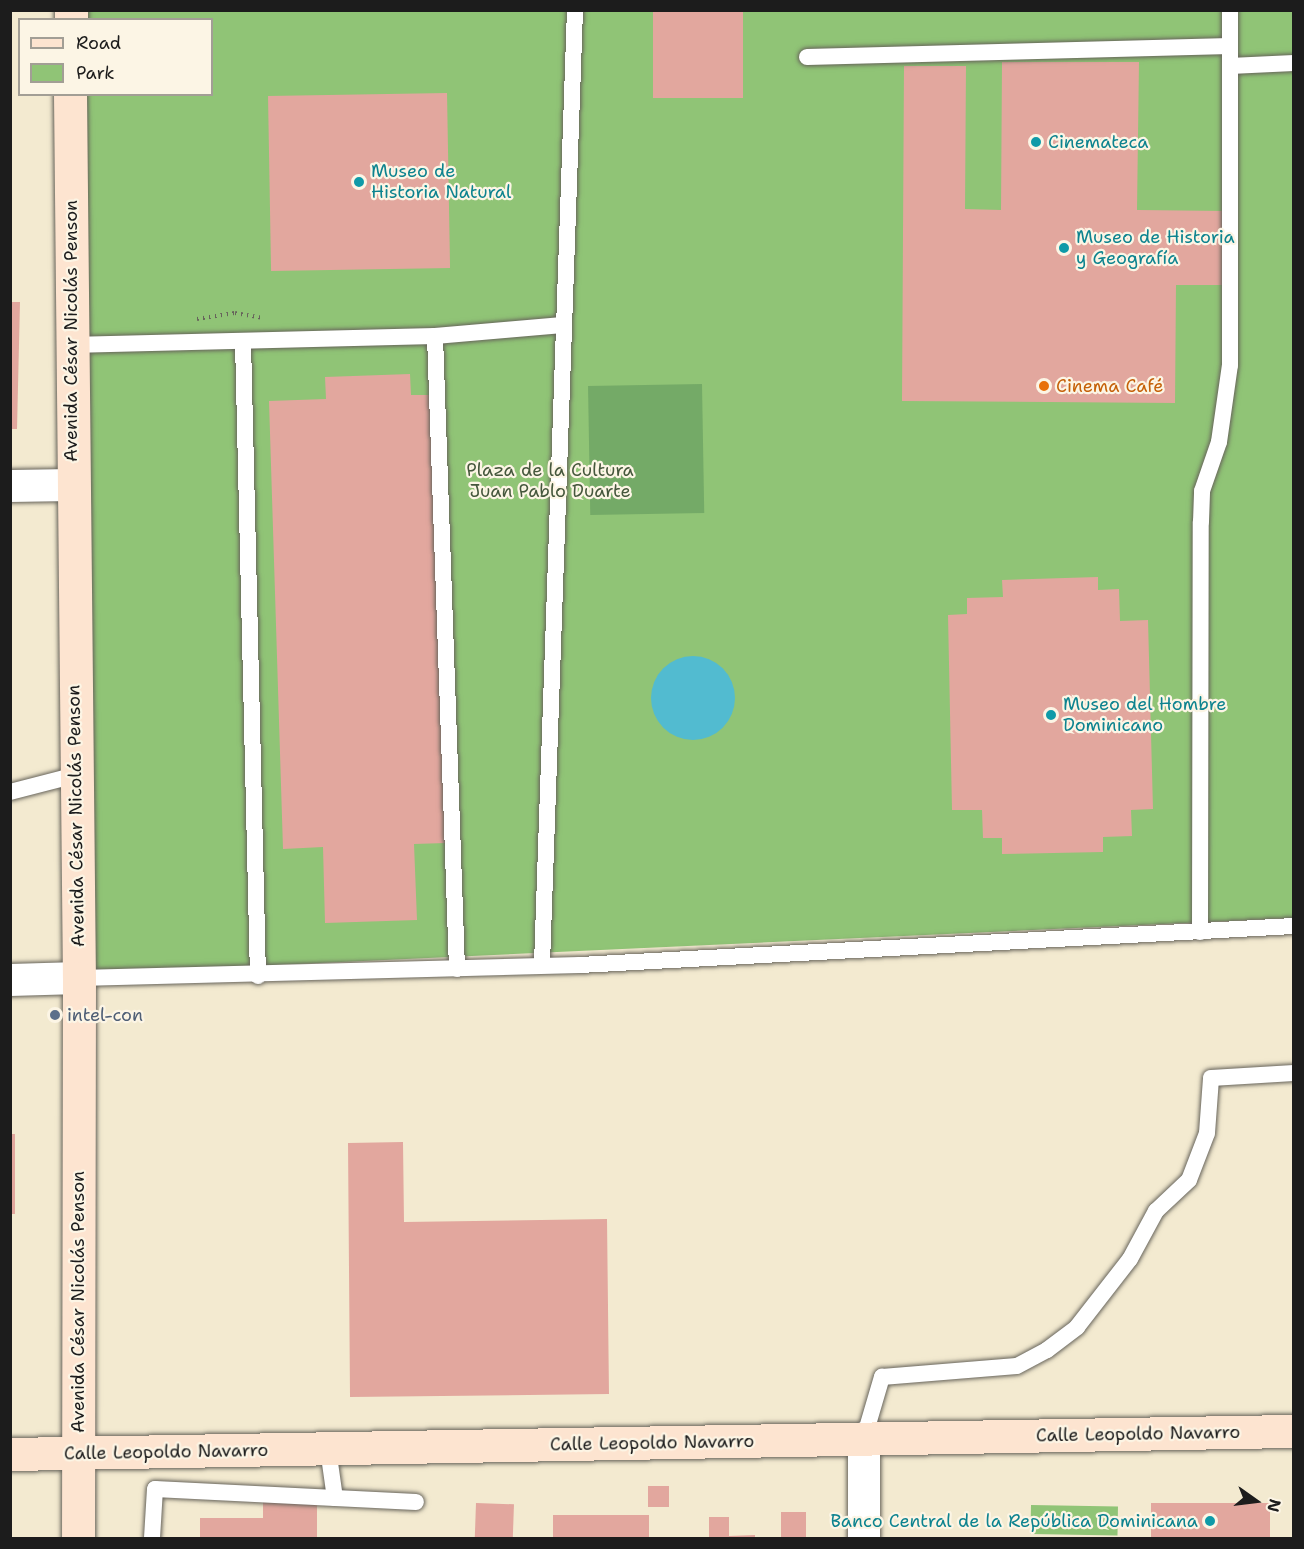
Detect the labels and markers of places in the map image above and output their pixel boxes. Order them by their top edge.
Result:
place label: Cinemateca [1048,131,1148,153]
marker: Cinemateca [1029,135,1043,149]
place label: Museo de Historia Natural [371,161,511,204]
marker: Museo de Historia Natural [352,175,366,189]
place label: Museo de Historia y Geografía [1076,227,1235,270]
marker: Museo de Historia y Geografía [1057,241,1071,255]
place label: Cinema Café [1056,375,1163,397]
marker: Cinema Café [1037,379,1051,393]
place label: Museo del Hombre Dominicano [1063,694,1226,736]
marker: Museo del Hombre Dominicano [1044,708,1058,722]
place label: intel-con [67,1004,143,1026]
marker: intel-con [48,1008,62,1022]
place label: Banco Central de la República Dominicana [830,1510,1198,1532]
marker: Banco Central de la República Dominicana [1203,1514,1217,1528]

